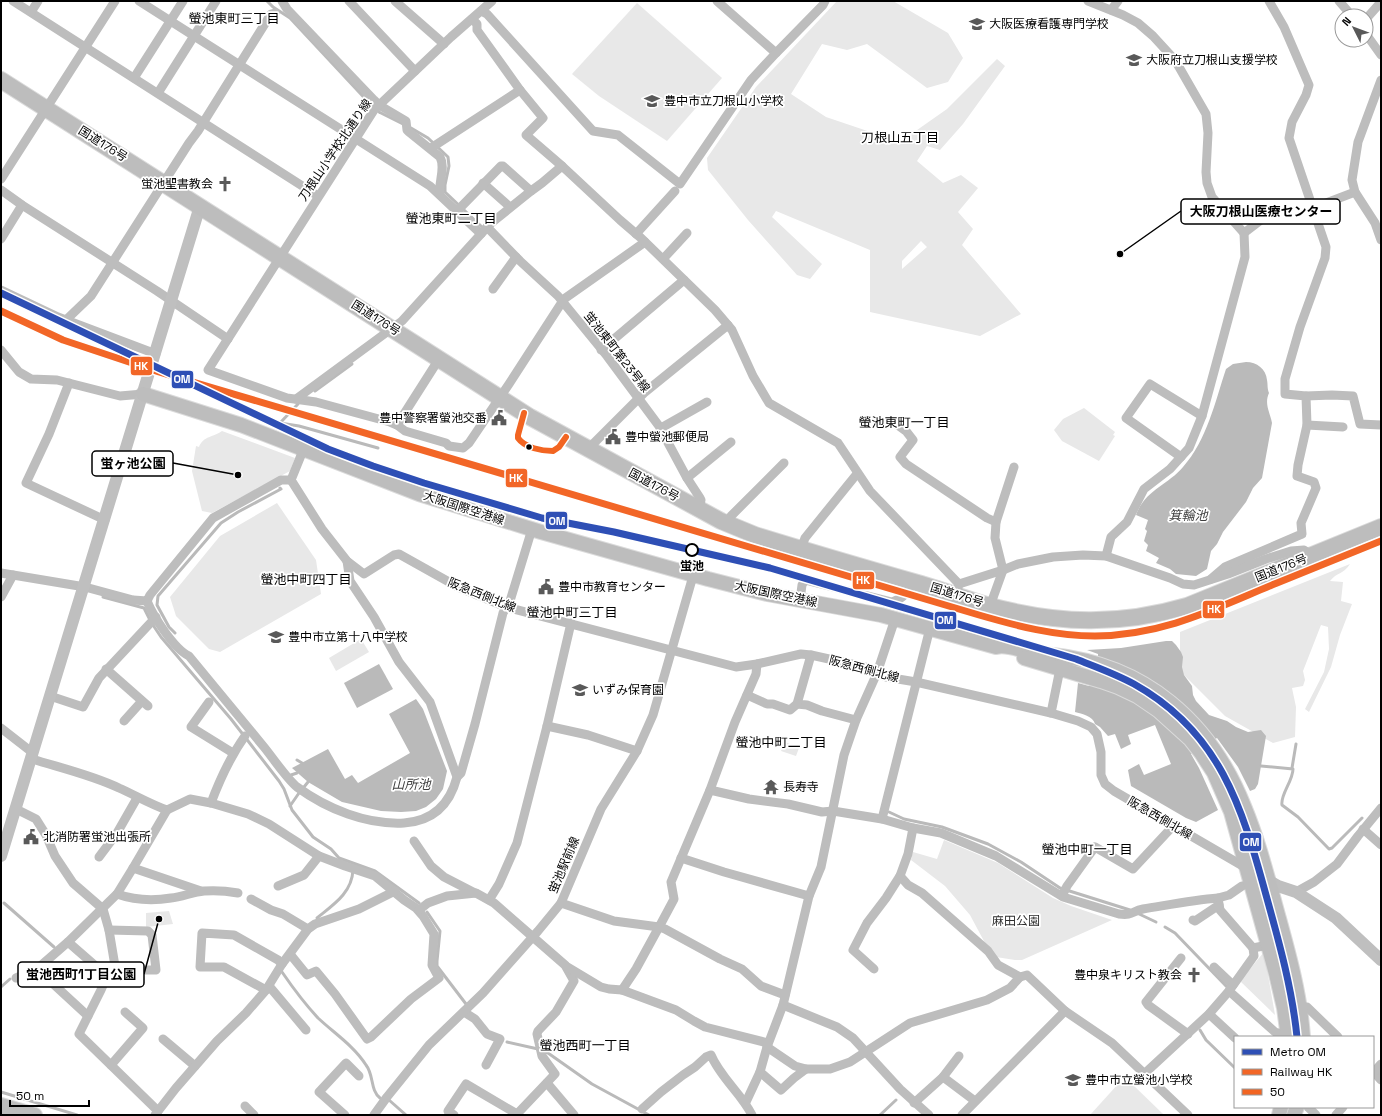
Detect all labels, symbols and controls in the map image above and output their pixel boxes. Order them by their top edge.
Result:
north arrow [1334,8,1374,48]
district label: 螢池東町三丁目 [188,10,280,27]
text: N [1339,14,1354,29]
school or university icon: 大阪医療看護専門学校 [968,15,986,33]
place label: 大阪医療看護専門学校 [989,16,1109,32]
school or university icon: 大阪府立刀根山支援学校 [1125,51,1143,69]
place label: 大阪府立刀根山支援学校 [1146,52,1278,68]
school or university icon: 豊中市立刀根山小学校 [643,92,661,110]
place label: 豊中市立刀根山小学校 [664,93,784,109]
street label: 刀根山小学校北通り線 [295,96,375,204]
street label: 国道176号 [75,123,131,165]
district label: 刀根山五丁目 [861,129,939,146]
church icon: 蛍池聖書教会 [216,175,234,193]
place label: 蛍池聖書教会 [141,176,213,192]
callout: 大阪刀根山医療センター [1181,199,1340,224]
text: 大阪刀根山医療センター [1189,203,1333,220]
district label: 螢池東町二丁目 [405,210,497,227]
street label: 国道176号 [348,297,404,339]
street label: 蛍池東町第23号線 [580,308,654,396]
line badge: HK [130,356,153,376]
text: HK [134,359,148,373]
line badge: OM [171,370,194,389]
text: OM [173,372,191,386]
public building icon: 豊中警察署螢池交番 [490,409,508,427]
place label: 豊中警察署螢池交番 [379,410,487,426]
district label: 螢池東町一丁目 [858,414,950,431]
public building icon: 豊中螢池郵便局 [604,428,622,446]
place label: 豊中螢池郵便局 [625,429,709,445]
unlabelled marker [524,442,534,452]
callout: 蛍ヶ池公園 [92,451,173,476]
text: 蛍ヶ池公園 [100,455,166,472]
street label: 国道176号 [626,465,682,505]
line badge: HK [505,468,528,488]
text: HK [509,471,523,485]
street label: 大阪国際空港線 [422,487,506,529]
water label: 箕輪池 [1168,507,1209,524]
line badge: OM [545,511,568,530]
text: OM [548,514,566,528]
marker: 蛍池 [685,543,699,557]
street label: 国道176号 [1252,550,1310,586]
place label: 蛍池 [680,558,704,574]
district label: 螢池中町四丁目 [260,571,352,588]
line badge: HK [852,571,875,590]
text: HK [856,573,870,587]
street label: 阪急西側北線 [446,574,518,616]
street label: 大阪国際空港線 [733,577,819,611]
public building icon: 豊中市教育センター [537,578,555,596]
place label: 豊中市教育センター [558,579,666,595]
street label: 国道176号 [928,579,986,611]
line badge: HK [1202,600,1225,619]
text: HK [1207,602,1221,616]
district label: 螢池中町三丁目 [526,604,618,621]
line badge: OM [934,611,957,630]
text: OM [936,613,954,627]
school or university icon: 豊中市立第十八中学校 [267,628,285,646]
place label: 豊中市立第十八中学校 [288,629,408,645]
street label: 阪急西側北線 [827,652,901,686]
school or university icon: いずみ保育園 [571,681,589,699]
place label: いずみ保育園 [592,682,664,698]
district label: 螢池中町二丁目 [735,734,827,751]
water label: 山所池 [391,776,432,793]
temple icon: 長寿寺 [762,778,780,796]
place label: 長寿寺 [783,779,819,795]
street label: 阪急西側北線 [1125,793,1195,843]
public building icon: 北消防署蛍池出張所 [22,828,40,846]
place label: 北消防署蛍池出張所 [43,829,151,845]
line badge: OM [1239,832,1262,852]
street label: 蛍池駅前線 [545,834,583,896]
text: OM [1242,835,1260,849]
district label: 螢池中町一丁目 [1041,841,1133,858]
park label: 麻田公園 [992,913,1040,929]
callout: 蛍池西町1丁目公園 [18,962,144,987]
text: 蛍池西町1丁目公園 [26,966,136,983]
church icon: 豊中泉キリスト教会 [1185,966,1203,984]
place label: 豊中泉キリスト教会 [1074,967,1182,983]
legend [1234,1036,1374,1108]
district label: 螢池西町一丁目 [539,1037,631,1054]
text: Metro OM [1270,1044,1326,1060]
text: Railway HK [1270,1064,1333,1080]
school or university icon: 豊中市立螢池小学校 [1064,1071,1082,1089]
place label: 豊中市立螢池小学校 [1085,1072,1193,1088]
scale bar [10,1082,89,1108]
text: 50 [1270,1084,1285,1100]
text: 50 m [16,1088,44,1104]

